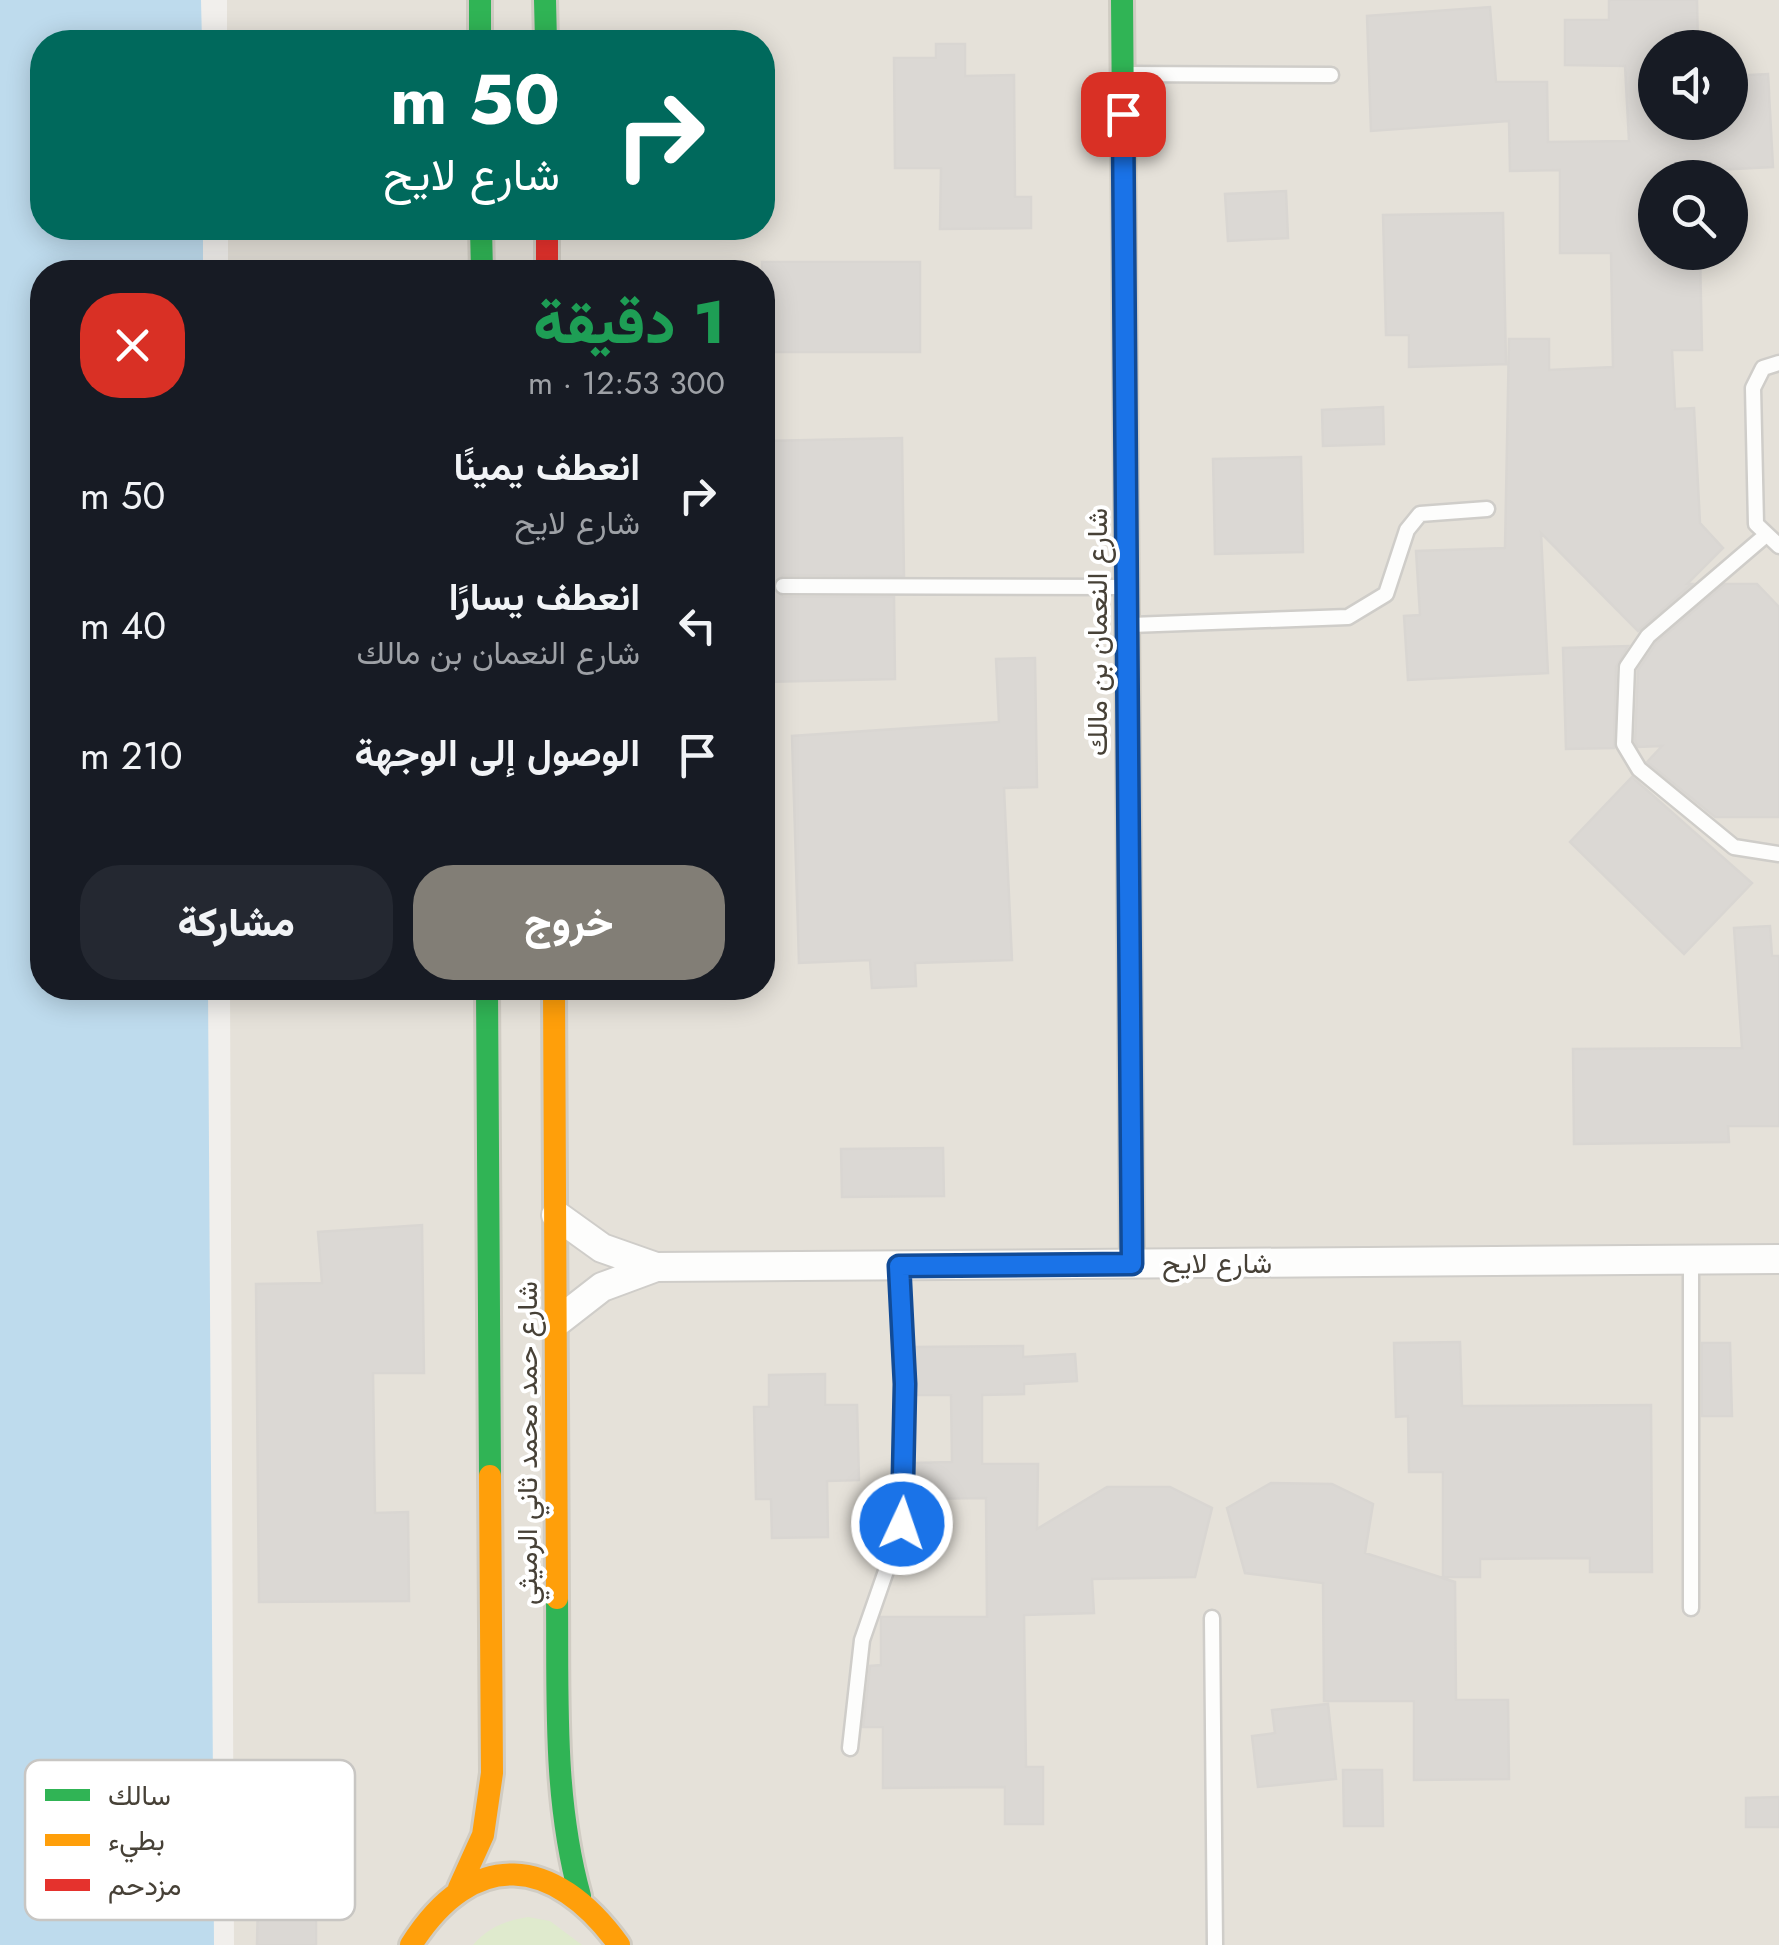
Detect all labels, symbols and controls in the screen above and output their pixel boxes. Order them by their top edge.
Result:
map controls [1638,30,1748,270]
button: sound [1638,30,1748,140]
text: 50 m [390,49,560,150]
icon: right [595,70,725,200]
pin [1081,72,1166,157]
icon: arrive [1096,87,1151,142]
text: شارع لايح [383,142,560,207]
button: search [1638,160,1748,270]
text: 1 دقيقة [533,279,725,366]
button: close [80,293,185,398]
text: 300 m · 12:53 [528,360,725,406]
text: انعطف يمينًا [453,439,640,494]
text: 50 m [80,468,165,523]
icon: right [670,468,725,523]
text: شارع لايح [514,500,640,546]
street label: شارع النعمان بن مالك [1077,508,1118,756]
text: انعطف يسارًا [449,569,640,624]
text: 40 m [80,598,166,653]
icon: left [670,598,725,653]
text: شارع النعمان بن مالك [356,630,640,676]
text: الوصول إلى الوجهة [355,725,640,780]
text: 210 m [80,728,183,783]
icon: arrive [670,728,725,783]
button: مشاركة [80,865,393,980]
button: خروج [413,865,725,980]
street label: شارع لايح [1162,1243,1272,1284]
street label: شارع حمد محمد ثاني الرميثي [507,1281,550,1605]
position arrow [850,1472,954,1576]
legend [25,1760,355,1920]
text: سالك [108,1775,171,1816]
text: بطيء [108,1820,165,1863]
text: مزدحم [108,1865,181,1906]

